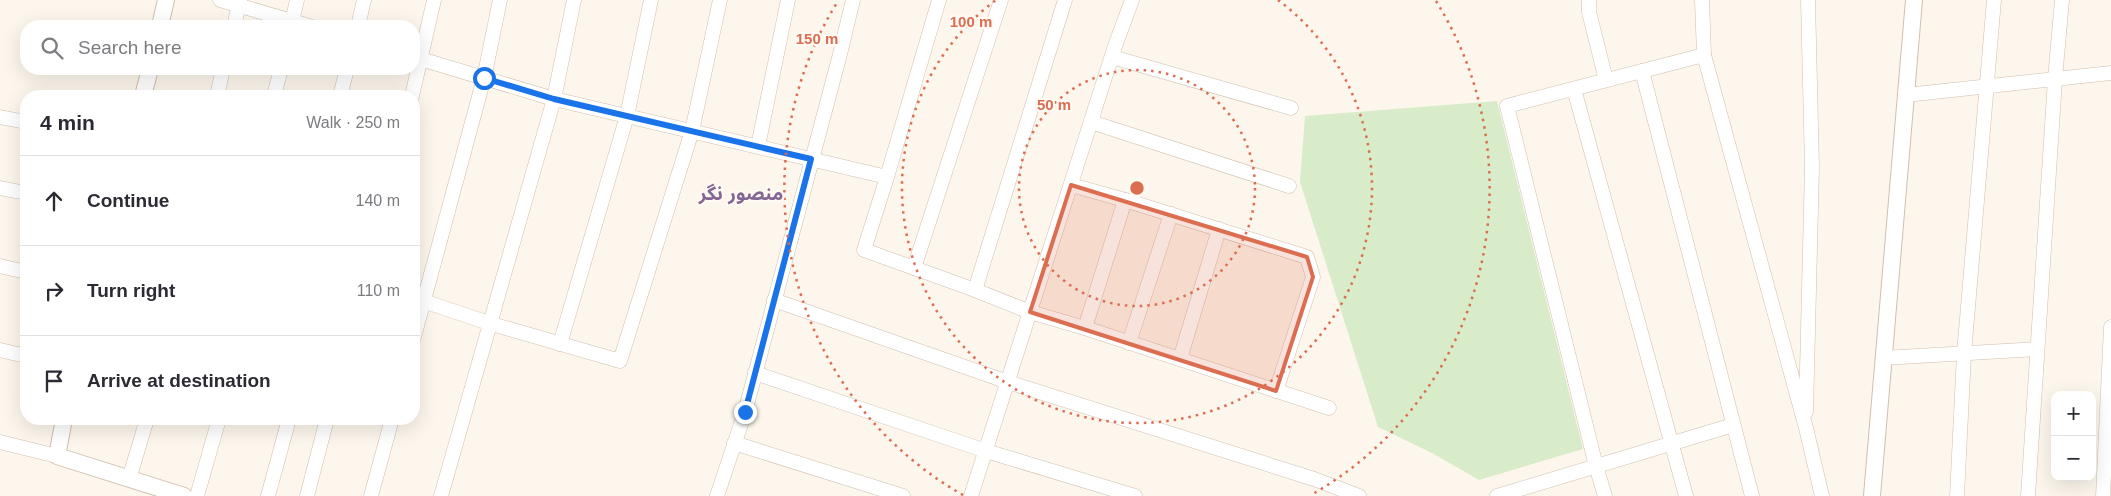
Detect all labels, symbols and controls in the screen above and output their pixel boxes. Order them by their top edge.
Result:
text: 100 m [950,13,992,30]
search box [20,20,420,75]
text: 150 m [796,30,838,47]
icon: search [38,34,66,62]
text: Search here [78,37,182,58]
route start [473,67,496,90]
text: 50 m [1037,96,1071,113]
text: 4 min [40,111,95,134]
text: Walk · 250 m [306,114,400,131]
centre of rings [1128,179,1146,197]
district label: منصور نگر [698,183,783,205]
icon: ahead [40,187,68,215]
text: Continue [87,190,169,211]
text: 140 m [356,192,400,209]
icon: right [40,277,68,305]
text: Turn right [87,280,175,301]
text: 110 m [357,282,400,299]
icon: arrive [40,367,68,395]
text: Arrive at destination [87,370,271,391]
map controls [2051,391,2096,481]
button: + [2051,391,2096,436]
route end [734,401,757,424]
button: − [2051,436,2096,481]

